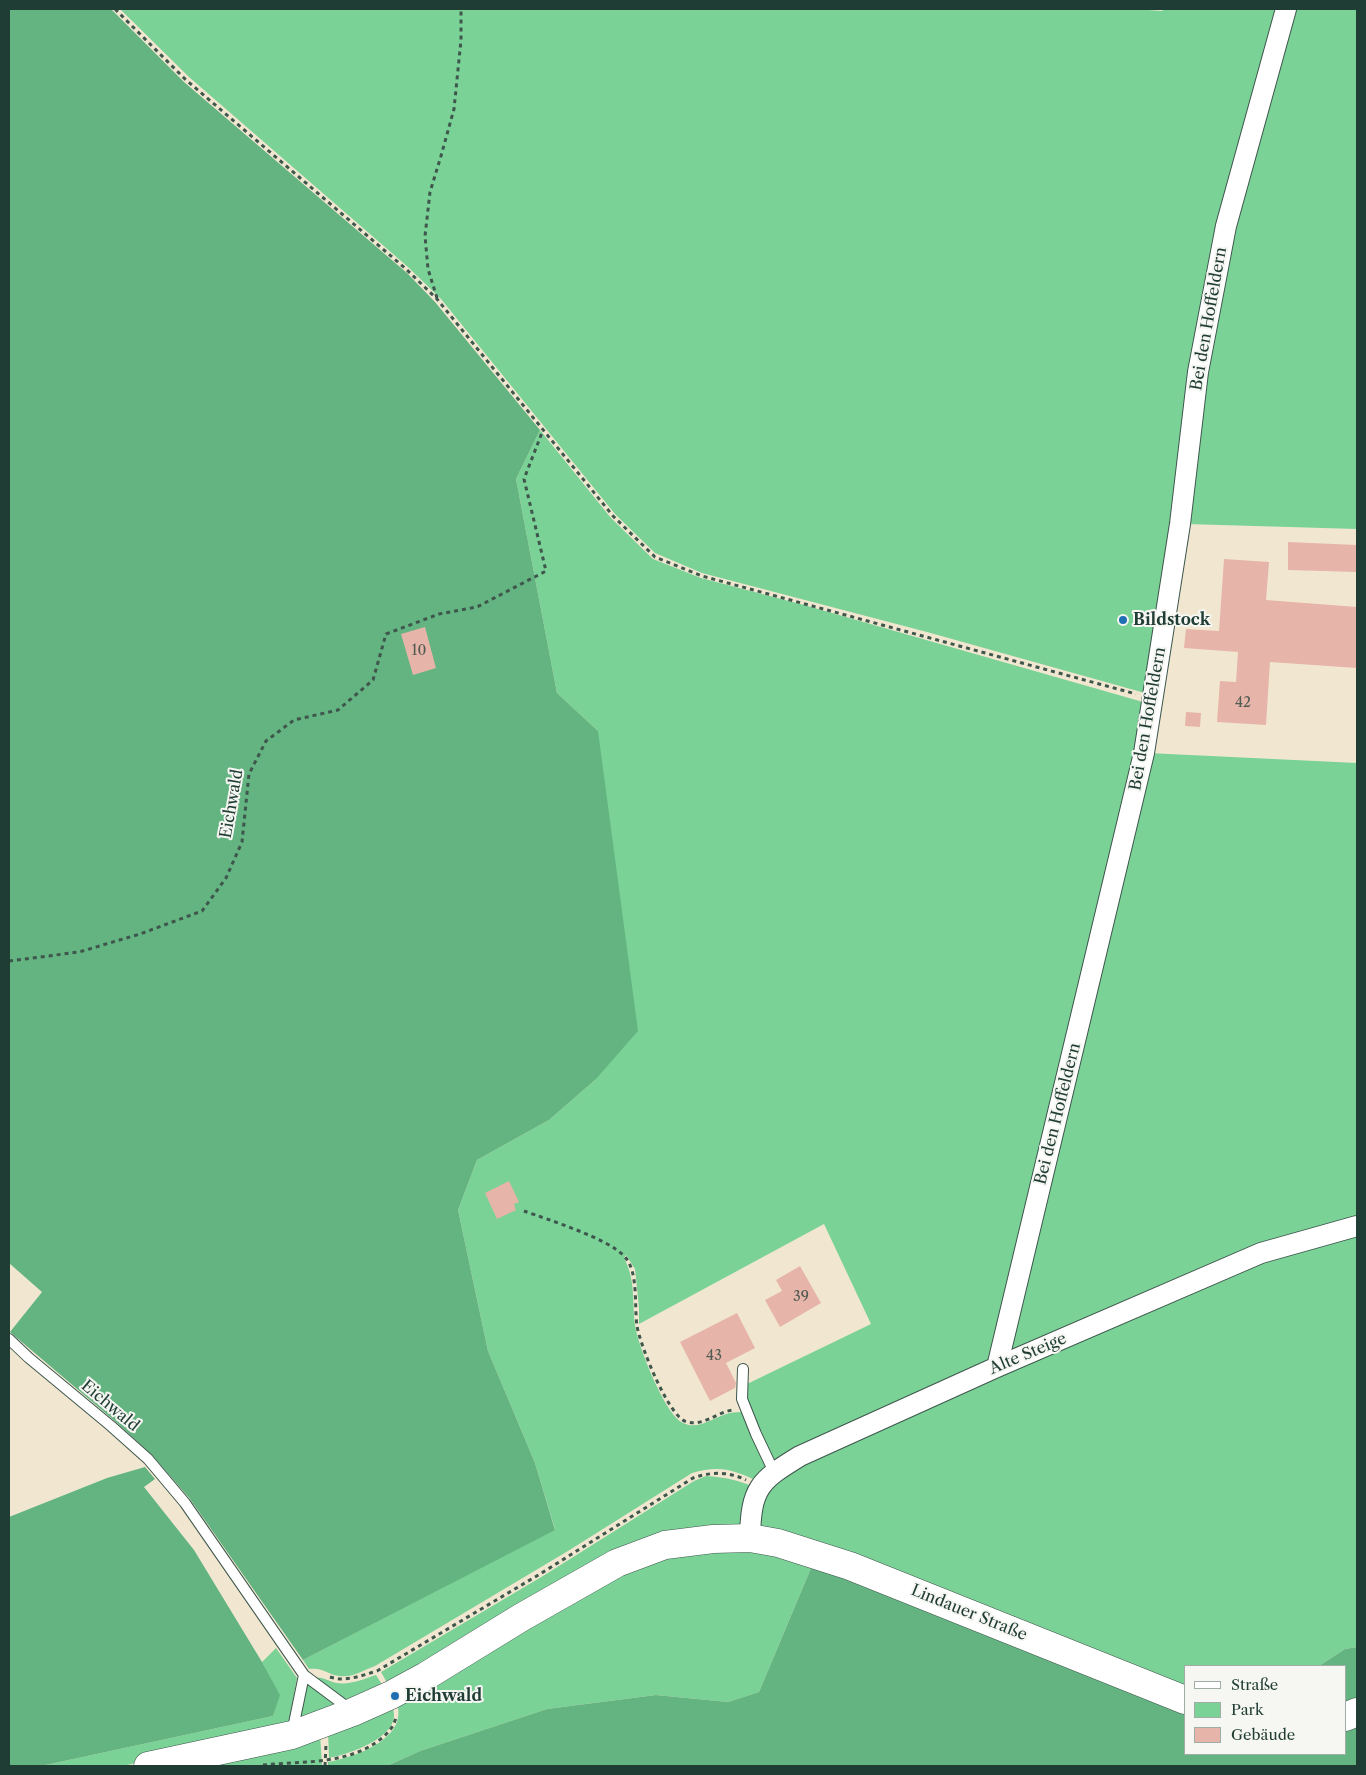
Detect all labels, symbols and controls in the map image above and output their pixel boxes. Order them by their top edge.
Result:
street label: Bei den Hoffeldern [1187,246,1231,392]
place label: Bildstock [1133,610,1210,630]
marker: Bildstock [1117,614,1129,626]
house number: 10 [412,643,426,659]
street label: Bei den Hoffeldern [1126,646,1170,792]
house number: 42 [1235,695,1251,711]
street label: Eichwald [217,768,247,840]
street label: Bei den Hoffeldern [1031,1041,1085,1187]
house number: 39 [793,1289,809,1305]
street label: Alte Steige [987,1329,1069,1379]
house number: 43 [706,1348,722,1364]
street label: Eichwald [77,1376,143,1436]
street label: Lindauer Straße [908,1581,1030,1645]
legend [1184,1665,1346,1755]
text: Straße [1231,1675,1278,1694]
place label: Eichwald [405,1686,482,1706]
marker: Eichwald [389,1690,401,1702]
text: Park [1231,1700,1264,1719]
text: Gebäude [1231,1725,1295,1744]

